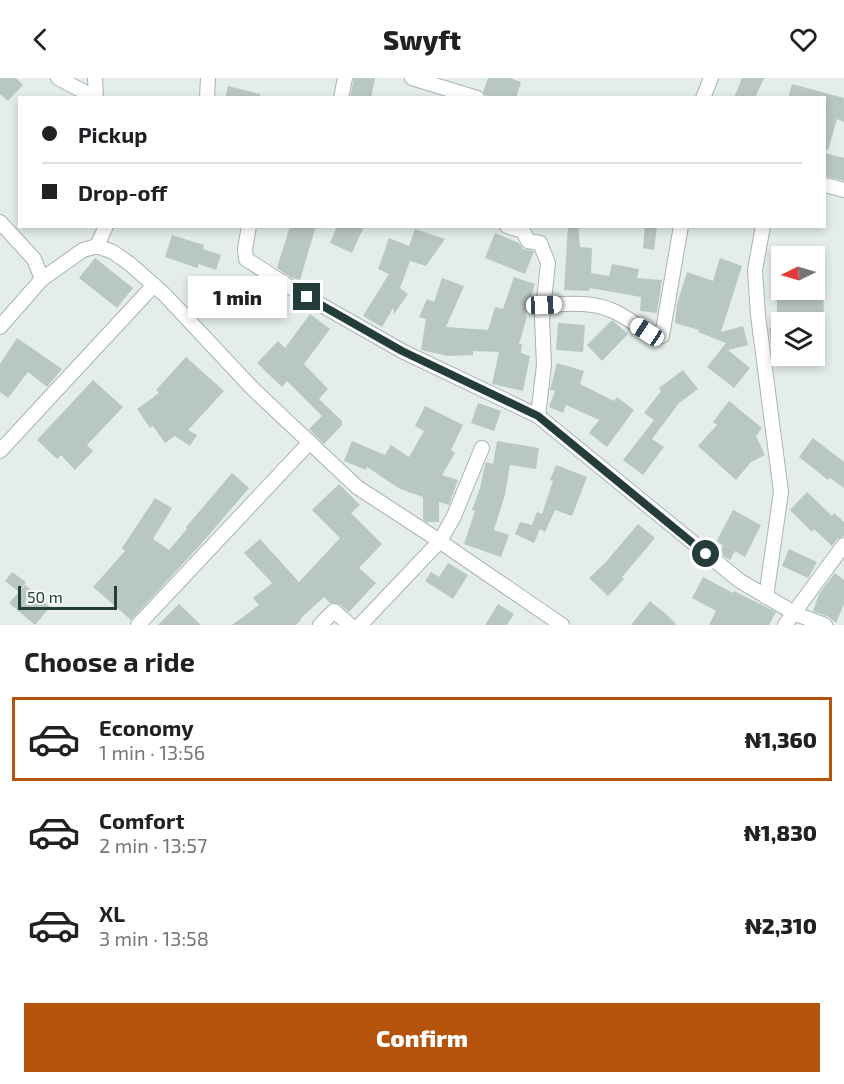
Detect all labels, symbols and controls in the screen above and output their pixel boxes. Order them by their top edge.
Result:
icon: back [24,23,57,56]
text: Swyft [383,23,461,55]
icon: heart [787,23,820,56]
text: Pickup [78,121,147,147]
text: Drop-off [78,179,167,205]
north arrow [771,246,825,300]
map controls [771,246,825,366]
callout: 1 min [187,276,286,318]
route end [293,283,320,310]
text: 1 min [213,285,262,309]
car [526,295,562,315]
button: layers [771,312,825,366]
car [627,315,667,349]
route start [692,540,719,567]
scale bar [18,583,117,610]
text: 50 m [27,587,63,606]
text: Choose a ride [24,645,195,677]
icon: car [27,712,81,766]
text: Economy [99,714,194,740]
text: ₦1,360 [745,726,817,752]
text: 1 min · 13:56 [99,740,205,764]
icon: car [27,805,81,859]
text: Comfort [99,807,184,833]
text: ₦1,830 [744,819,817,845]
text: 2 min · 13:57 [99,833,207,857]
icon: car [27,898,81,952]
text: XL [99,900,125,926]
text: ₦2,310 [745,912,817,938]
text: 3 min · 13:58 [99,926,209,950]
button: Confirm [24,1003,820,1072]

